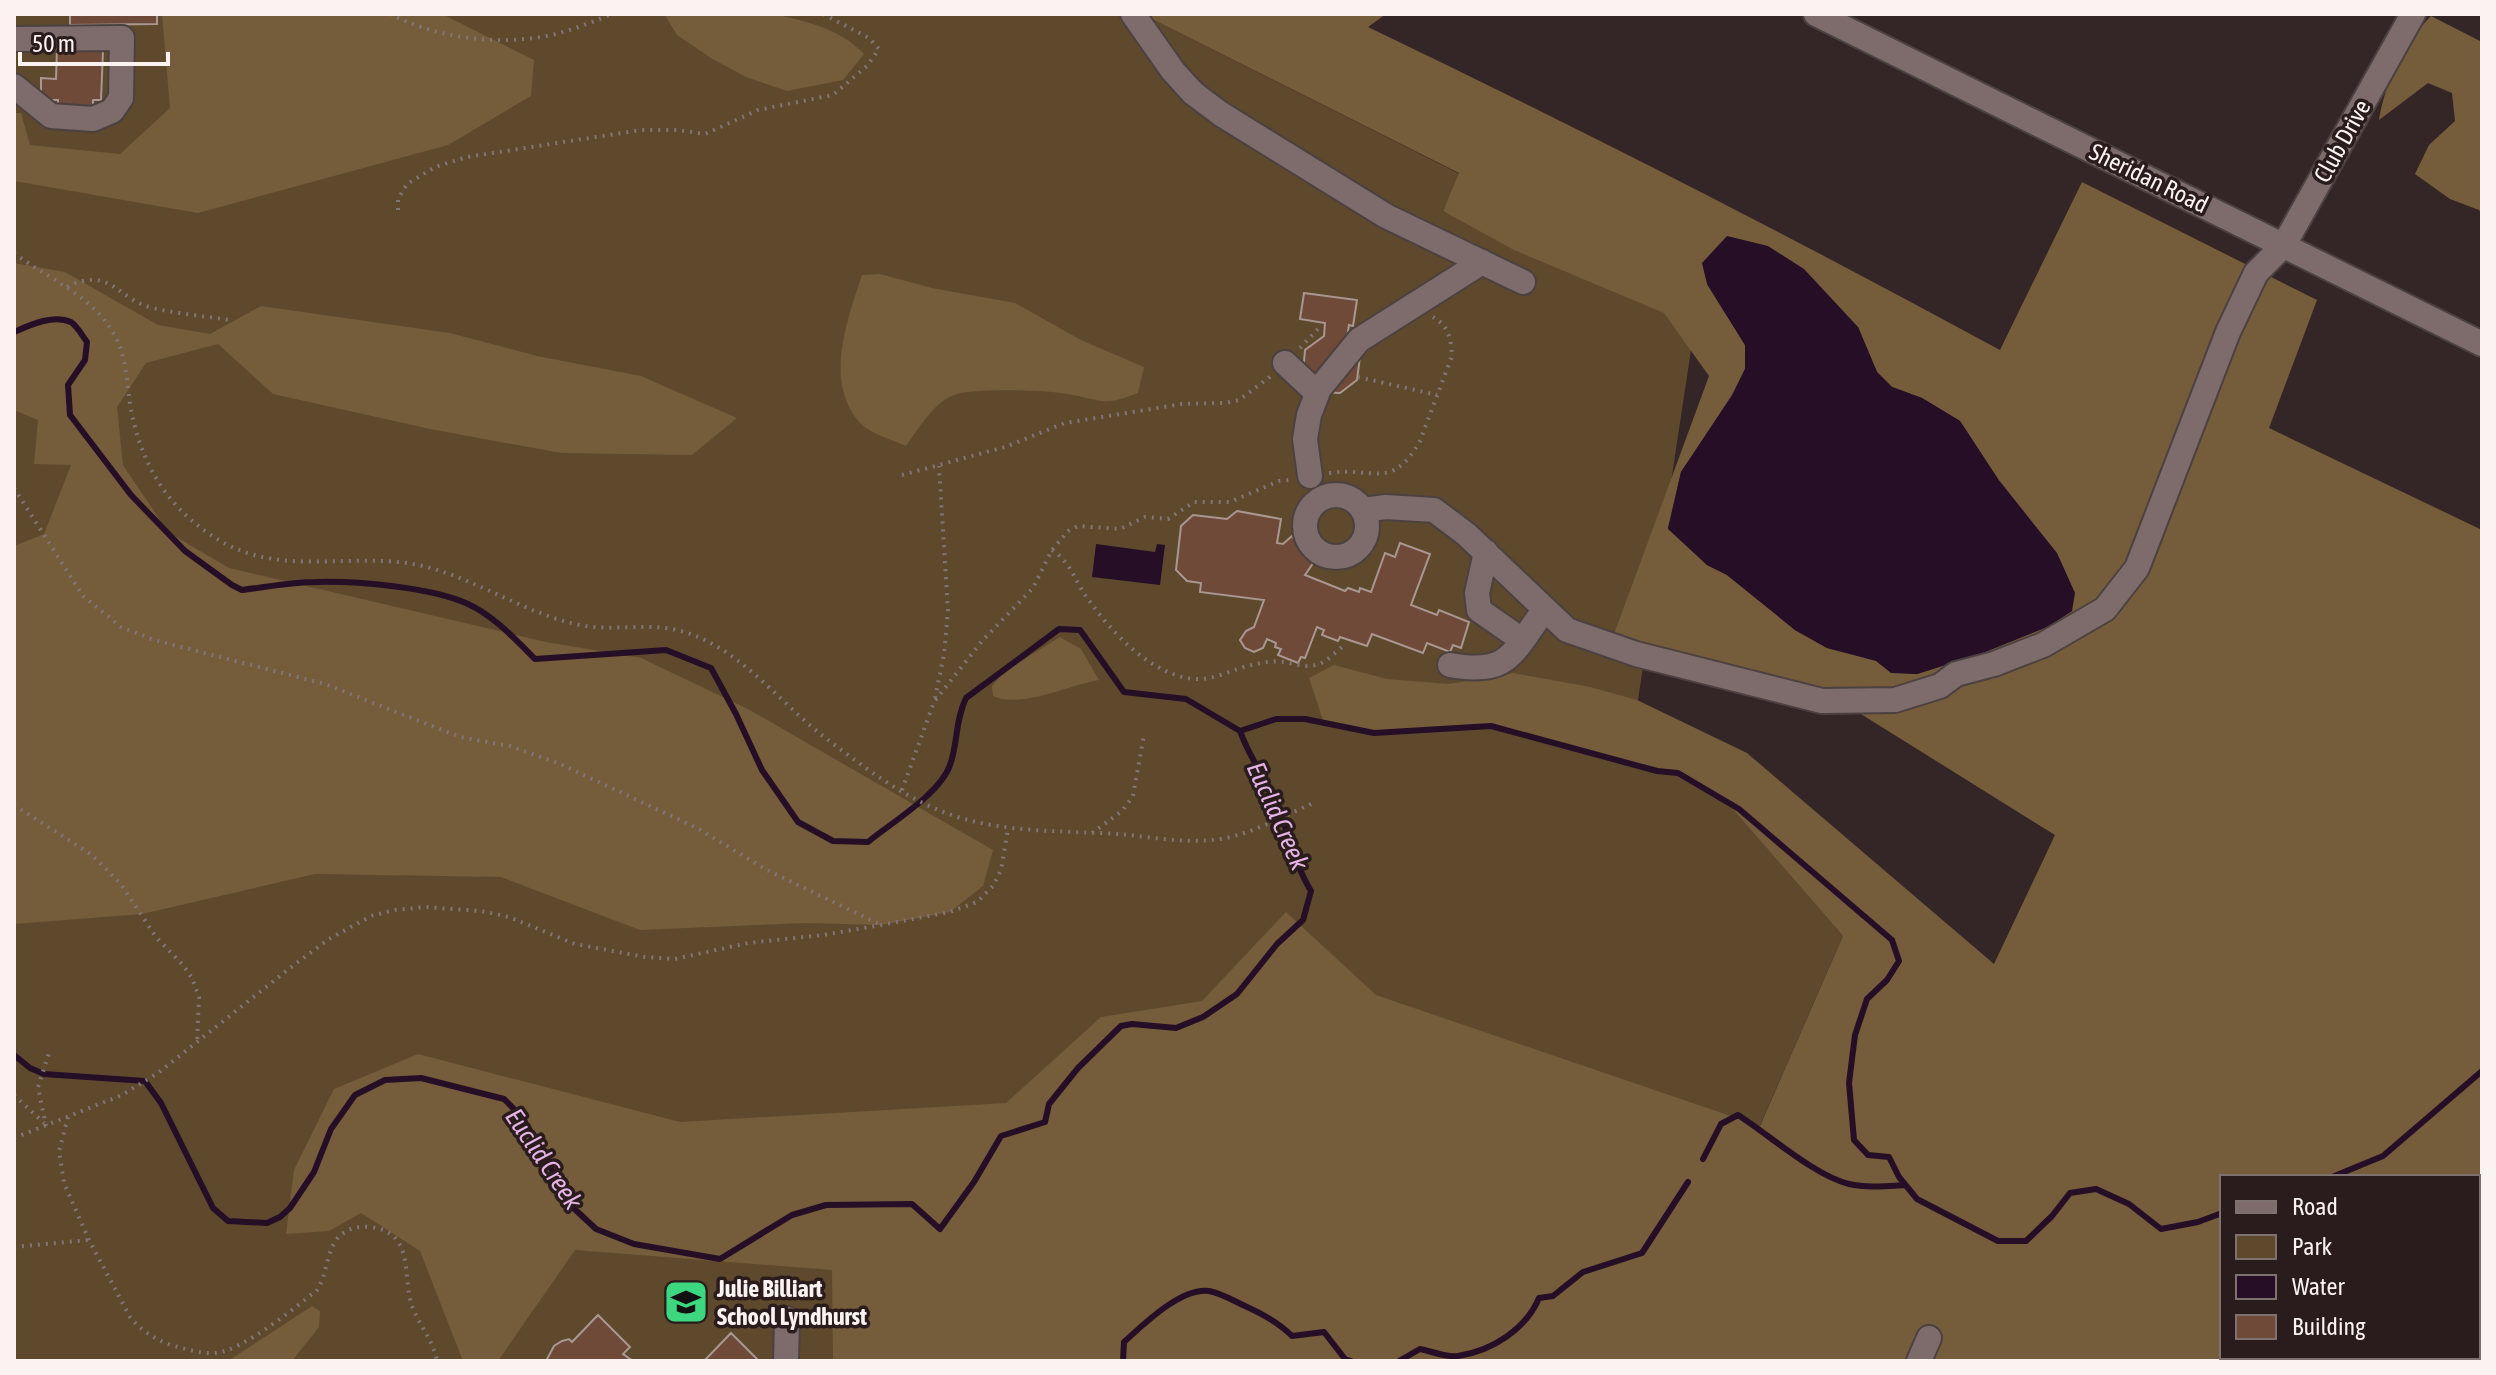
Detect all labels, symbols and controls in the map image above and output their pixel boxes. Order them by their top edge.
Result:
scale bar [20,16,168,66]
text: 50 m [32,30,75,57]
street label: Club Drive [2308,95,2376,187]
street label: Sheridan Road [2085,138,2213,218]
water label: Euclid Creek [1241,757,1315,875]
water label: Euclid Creek [499,1103,589,1216]
legend [2220,1175,2480,1359]
text: Road [2292,1193,2338,1220]
text: Park [2292,1233,2333,1260]
text: Water [2292,1273,2345,1300]
place label: Julie Billiart School Lyndhurst [716,1275,867,1330]
school or university icon: Julie Billiart School Lyndhurst [662,1278,710,1326]
text: Building [2292,1313,2366,1340]

